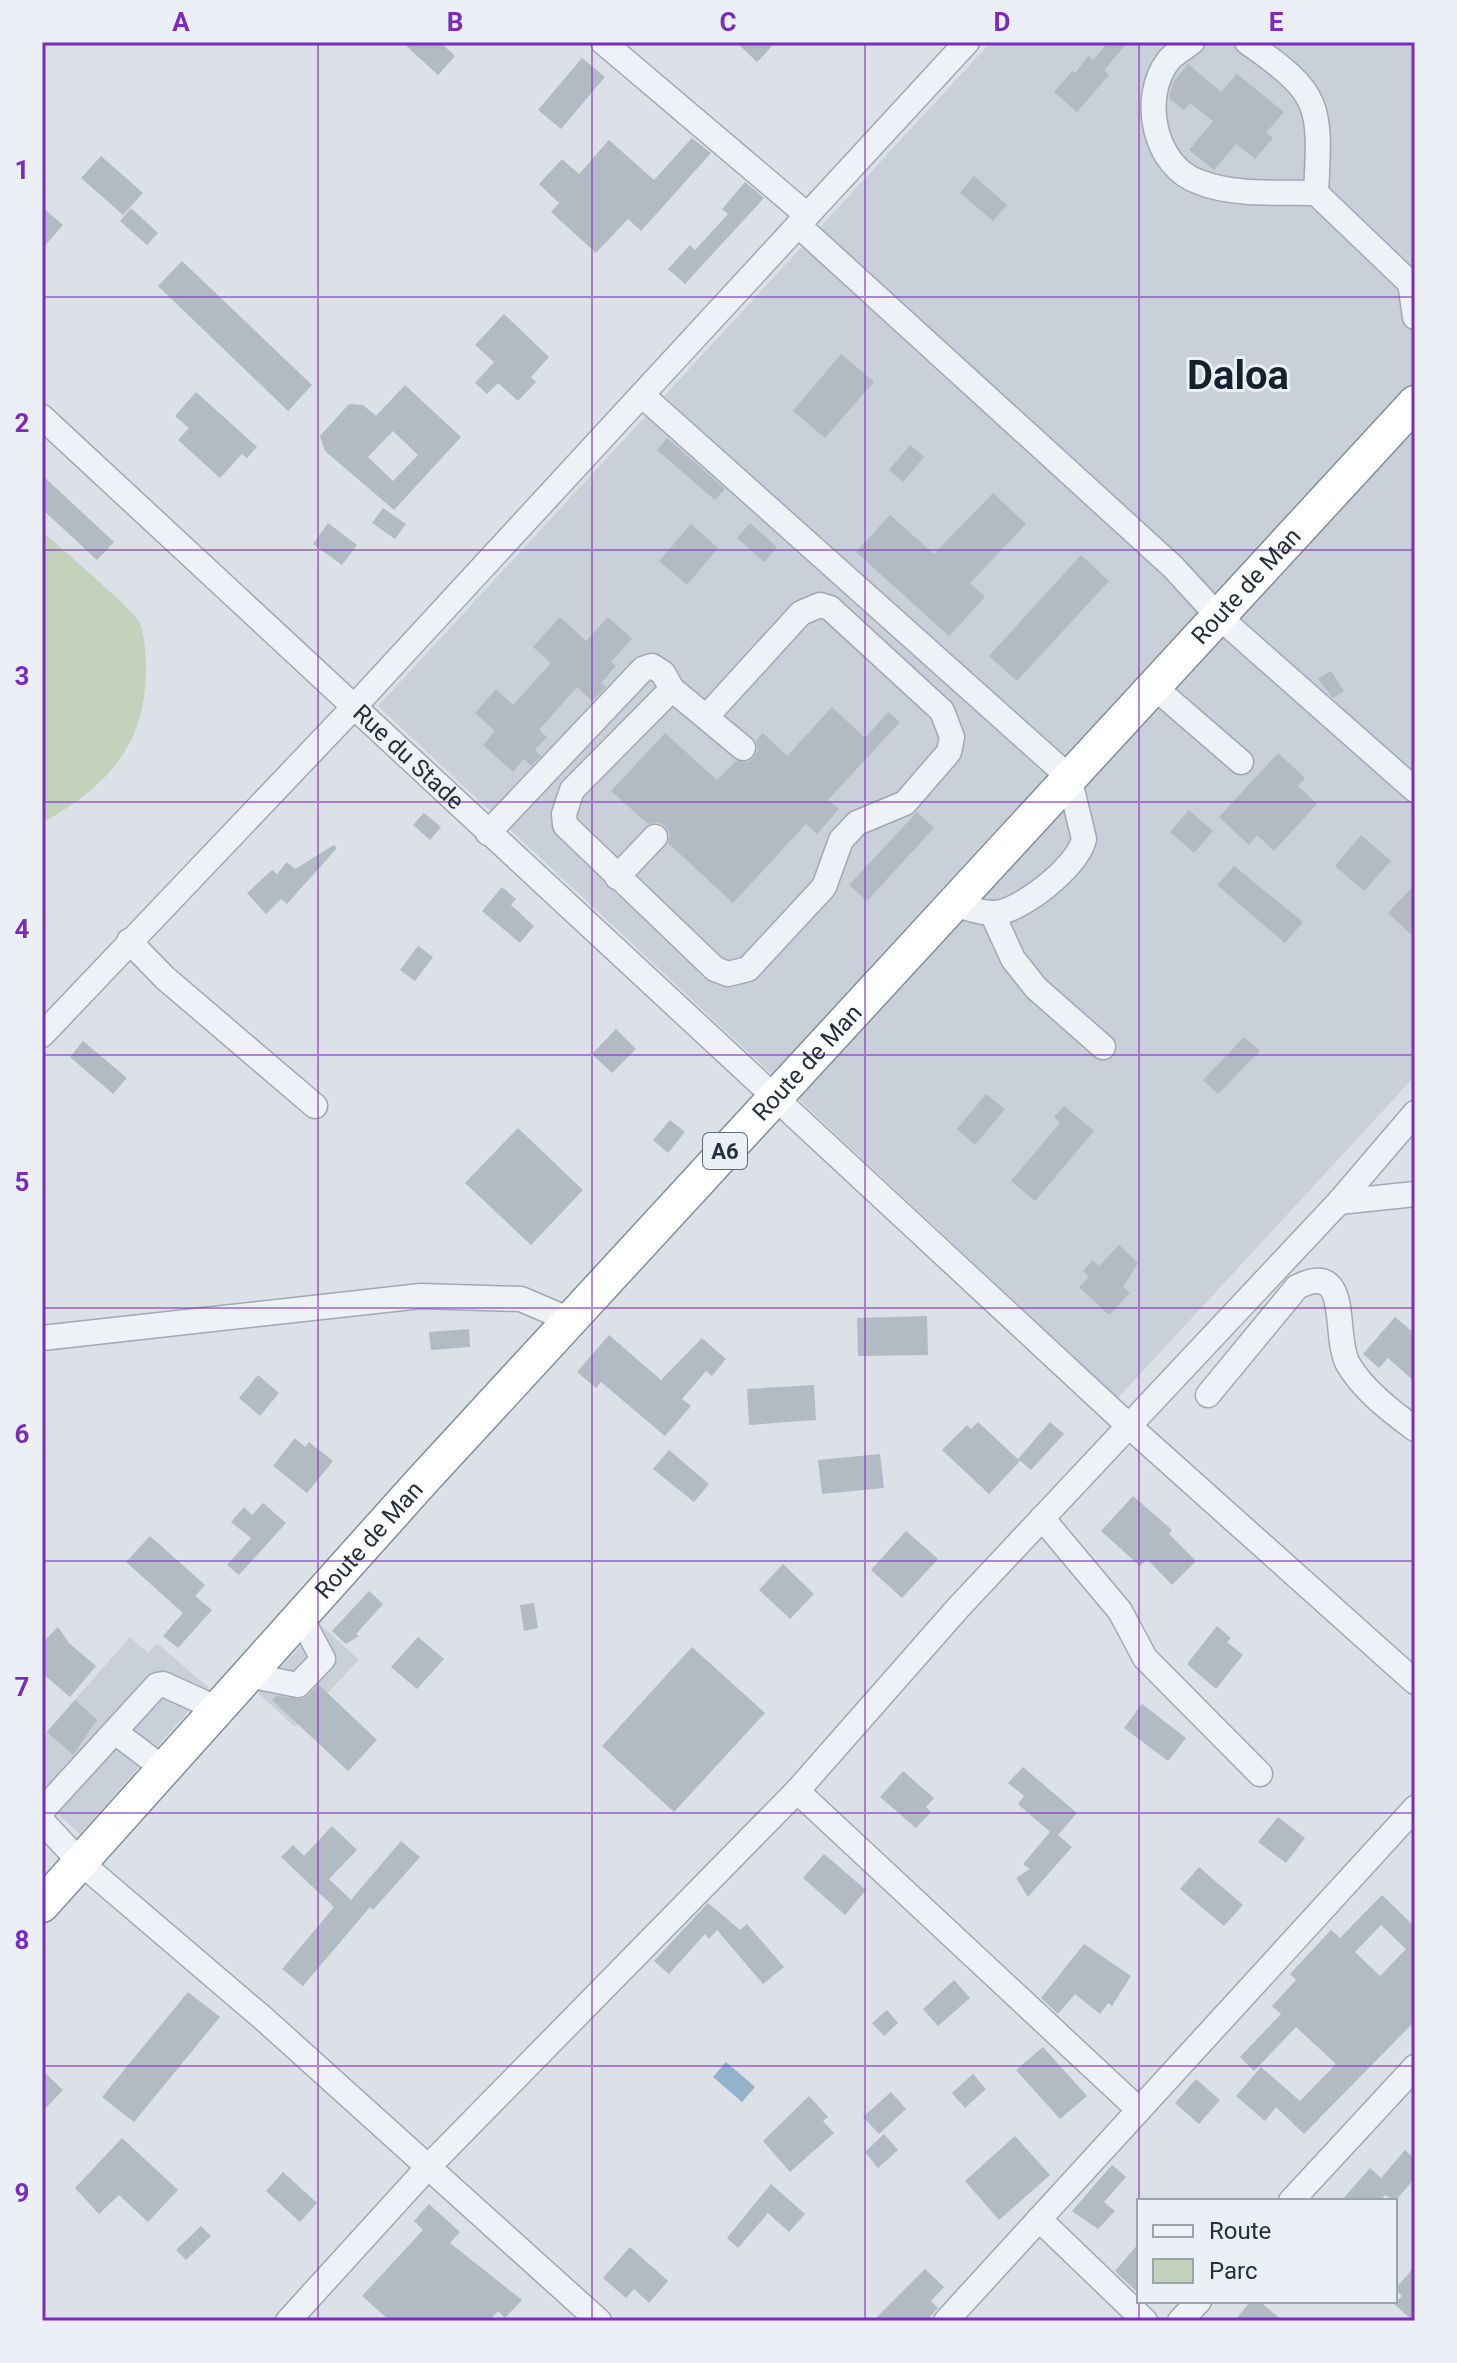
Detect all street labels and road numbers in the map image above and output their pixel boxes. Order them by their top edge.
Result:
street label: Route de Man [1186,522,1307,650]
street label: Rue du Stade [347,699,470,815]
street label: Route de Man [747,999,868,1127]
road number: A6 [703,1133,747,1169]
street label: Route de Man [309,1476,429,1604]

